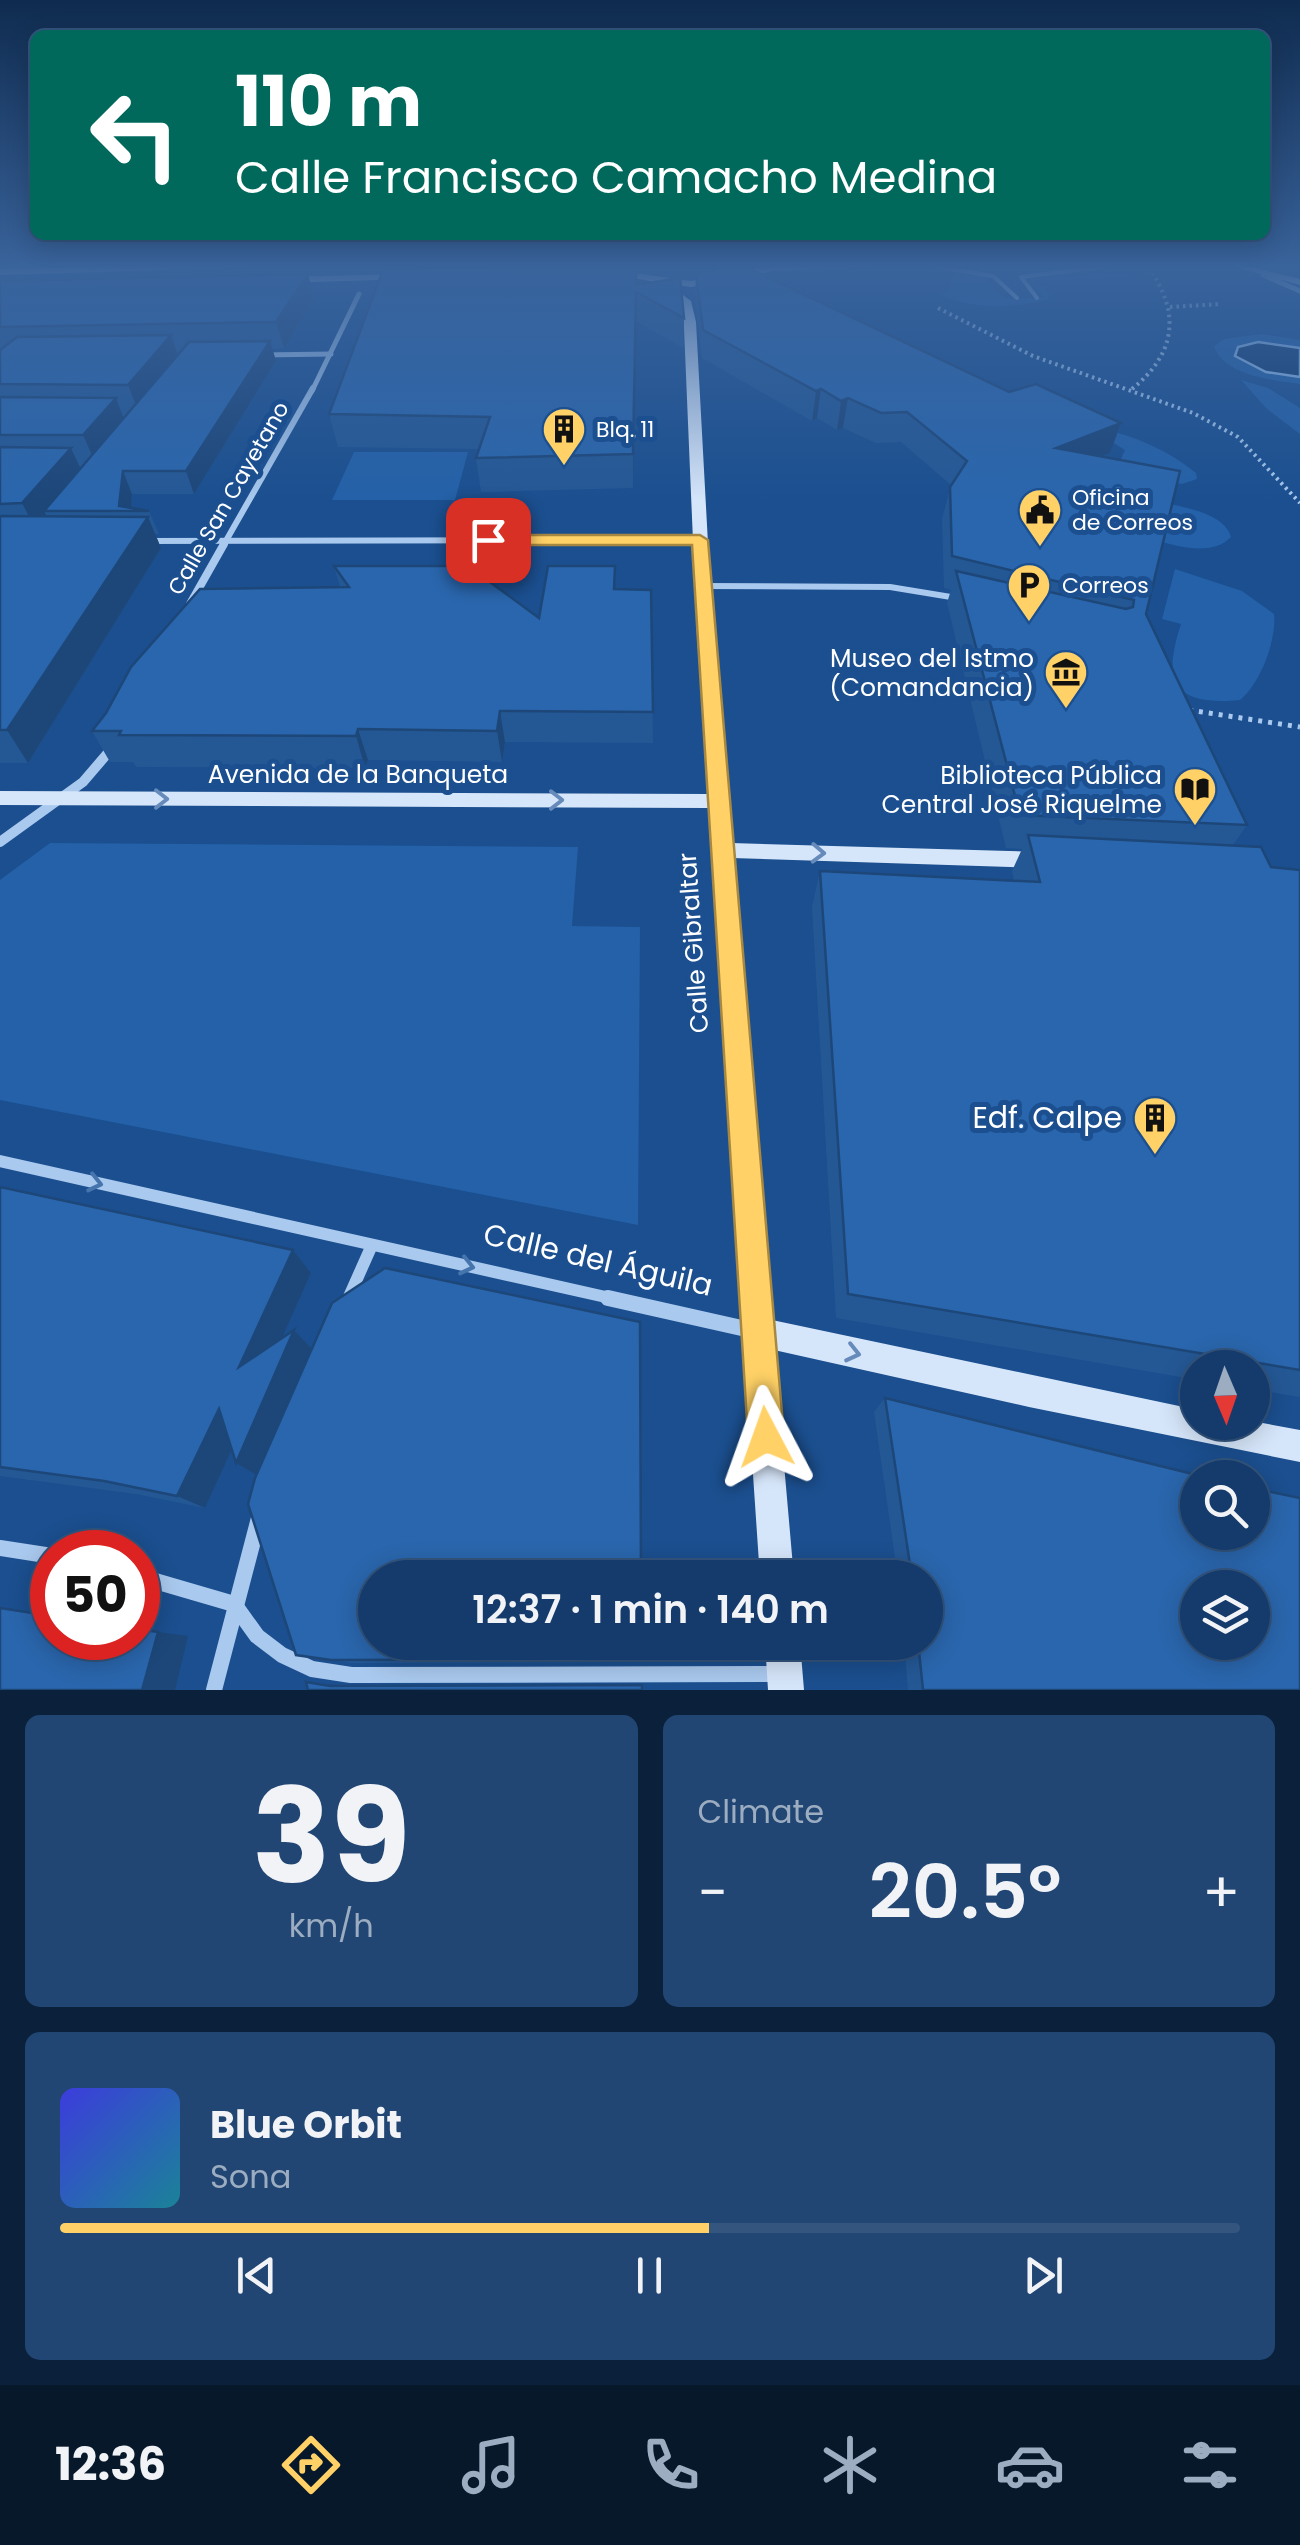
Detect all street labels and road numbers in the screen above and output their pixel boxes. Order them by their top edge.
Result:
street label: Calle San Cayetano [160,396,297,601]
street label: Avenida de la Banqueta [208,757,508,792]
street label: Calle Gibraltar [670,852,717,1034]
street label: Calle del Águila [479,1212,717,1307]

